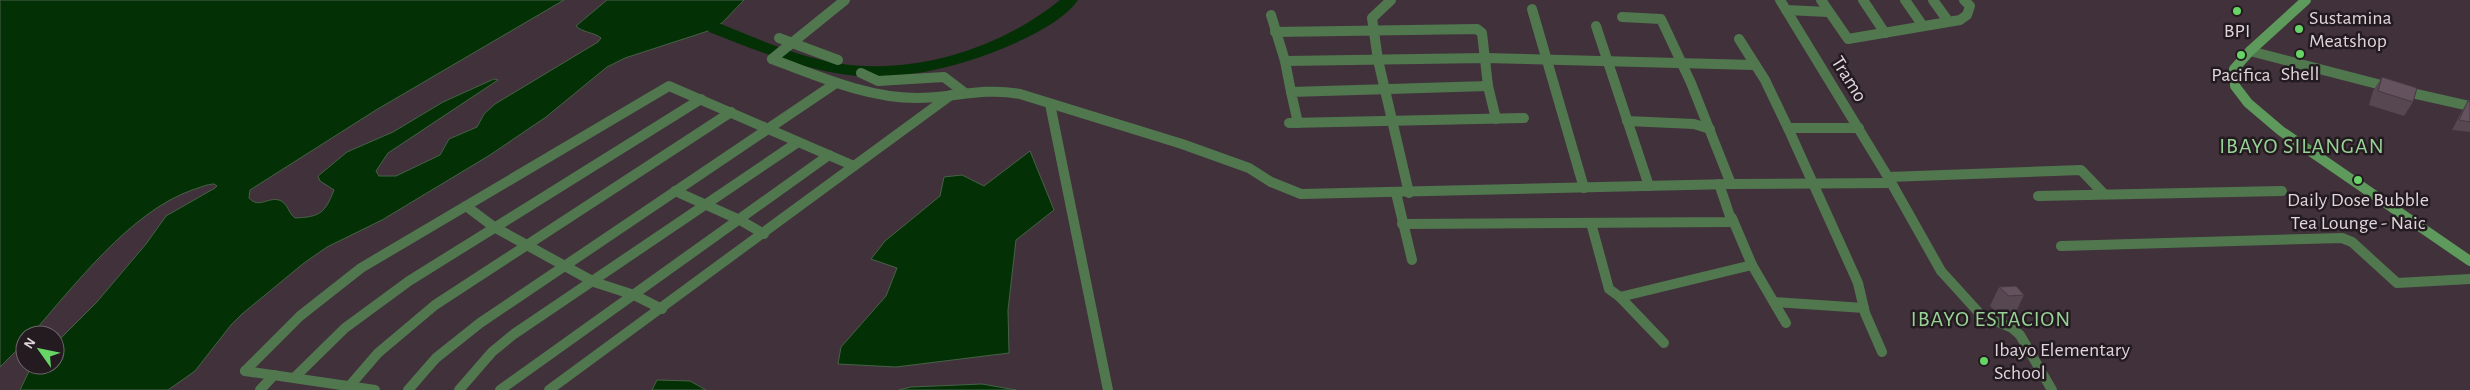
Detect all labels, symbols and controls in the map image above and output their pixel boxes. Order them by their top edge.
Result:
marker: BPI [2231,5,2243,17]
place label: Sustamina Meatshop [2309,8,2392,51]
place label: BPI [2224,21,2250,41]
marker: Sustamina Meatshop [2293,23,2305,35]
marker: Shell [2294,48,2306,60]
marker: Pacifica [2235,49,2247,61]
street label: Tramo [1827,53,1871,105]
place label: Shell [2281,64,2319,84]
place label: Pacifica [2211,65,2271,85]
district label: IBAYO SILANGAN [2219,135,2385,157]
marker: Daily Dose Bubble Tea Lounge - Naic [2352,174,2364,186]
place label: Daily Dose Bubble Tea Lounge - Naic [2287,190,2429,233]
district label: IBAYO ESTACION [1911,308,2071,330]
north arrow [15,325,65,375]
text: N [21,336,38,351]
place label: Ibayo Elementary School [1994,340,2130,383]
marker: Ibayo Elementary School [1978,355,1990,367]

